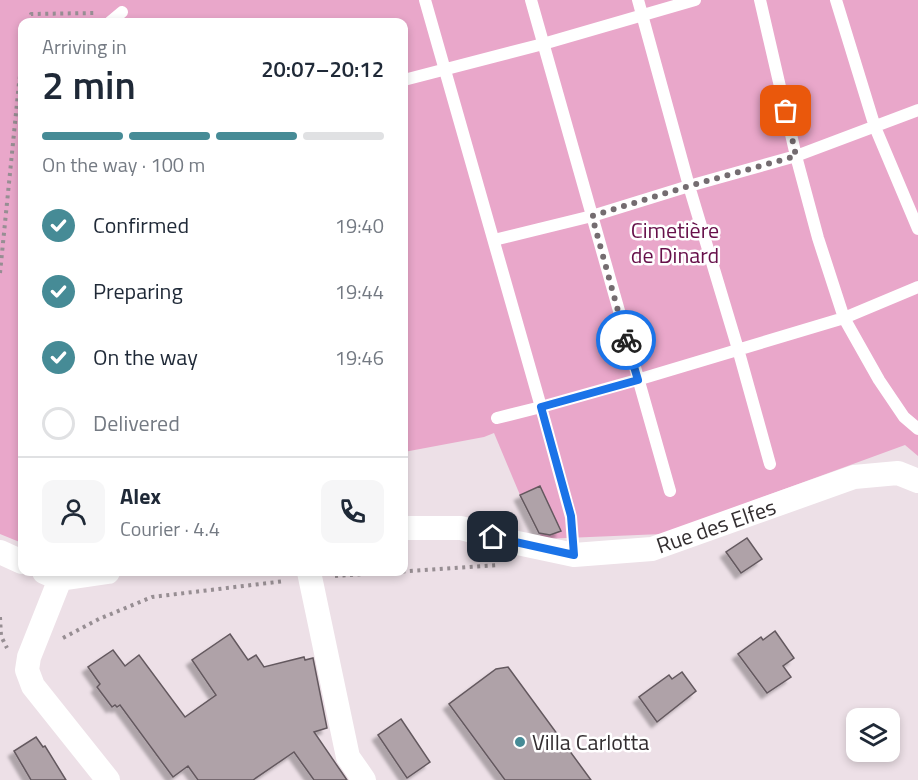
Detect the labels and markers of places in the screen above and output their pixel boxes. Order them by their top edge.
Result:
pin [760,85,811,136]
pin [467,511,518,562]
place label: Villa Carlotta [532,725,649,759]
marker: Villa Carlotta [513,735,527,749]

